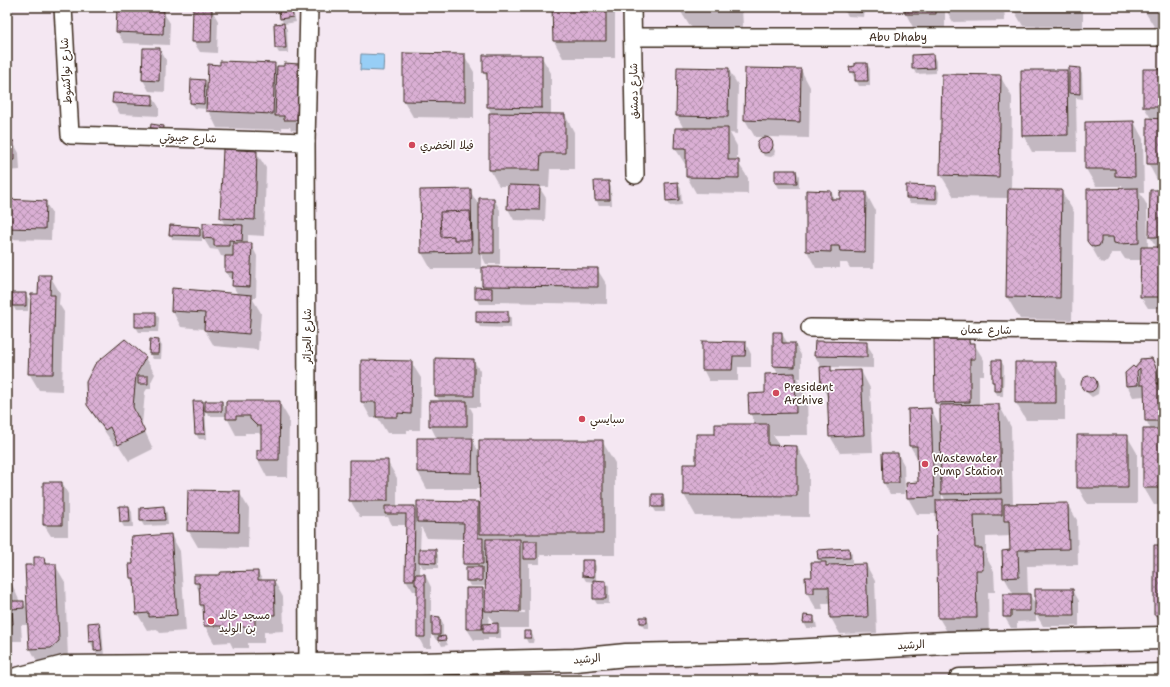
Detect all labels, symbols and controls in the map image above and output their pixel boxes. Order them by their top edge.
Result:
street label: Abu Dhaby [869,30,927,45]
street label: شارع نواكشوط [57,37,76,105]
street label: شارع دمشق [626,63,643,119]
street label: شارع جيبوتي [159,130,217,149]
place label: فيلا الخضري [420,138,474,154]
marker: فيلا الخضري [407,140,417,150]
street label: شارع الجزائر [300,308,316,365]
street label: شارع عمان [960,322,1012,339]
place label: President Archive [784,380,834,408]
marker: President Archive [771,388,781,398]
place label: سبايسي [590,412,625,430]
marker: سبايسي [577,414,587,424]
place label: Wastewater Pump Station [933,451,1003,479]
marker: Wastewater Pump Station [920,459,930,469]
place label: مسجد خالد بن الوليد [219,608,270,636]
marker: مسجد خالد بن الوليد [206,616,216,626]
street label: الرشيد [897,637,925,653]
street label: الرشيد [573,650,601,668]

